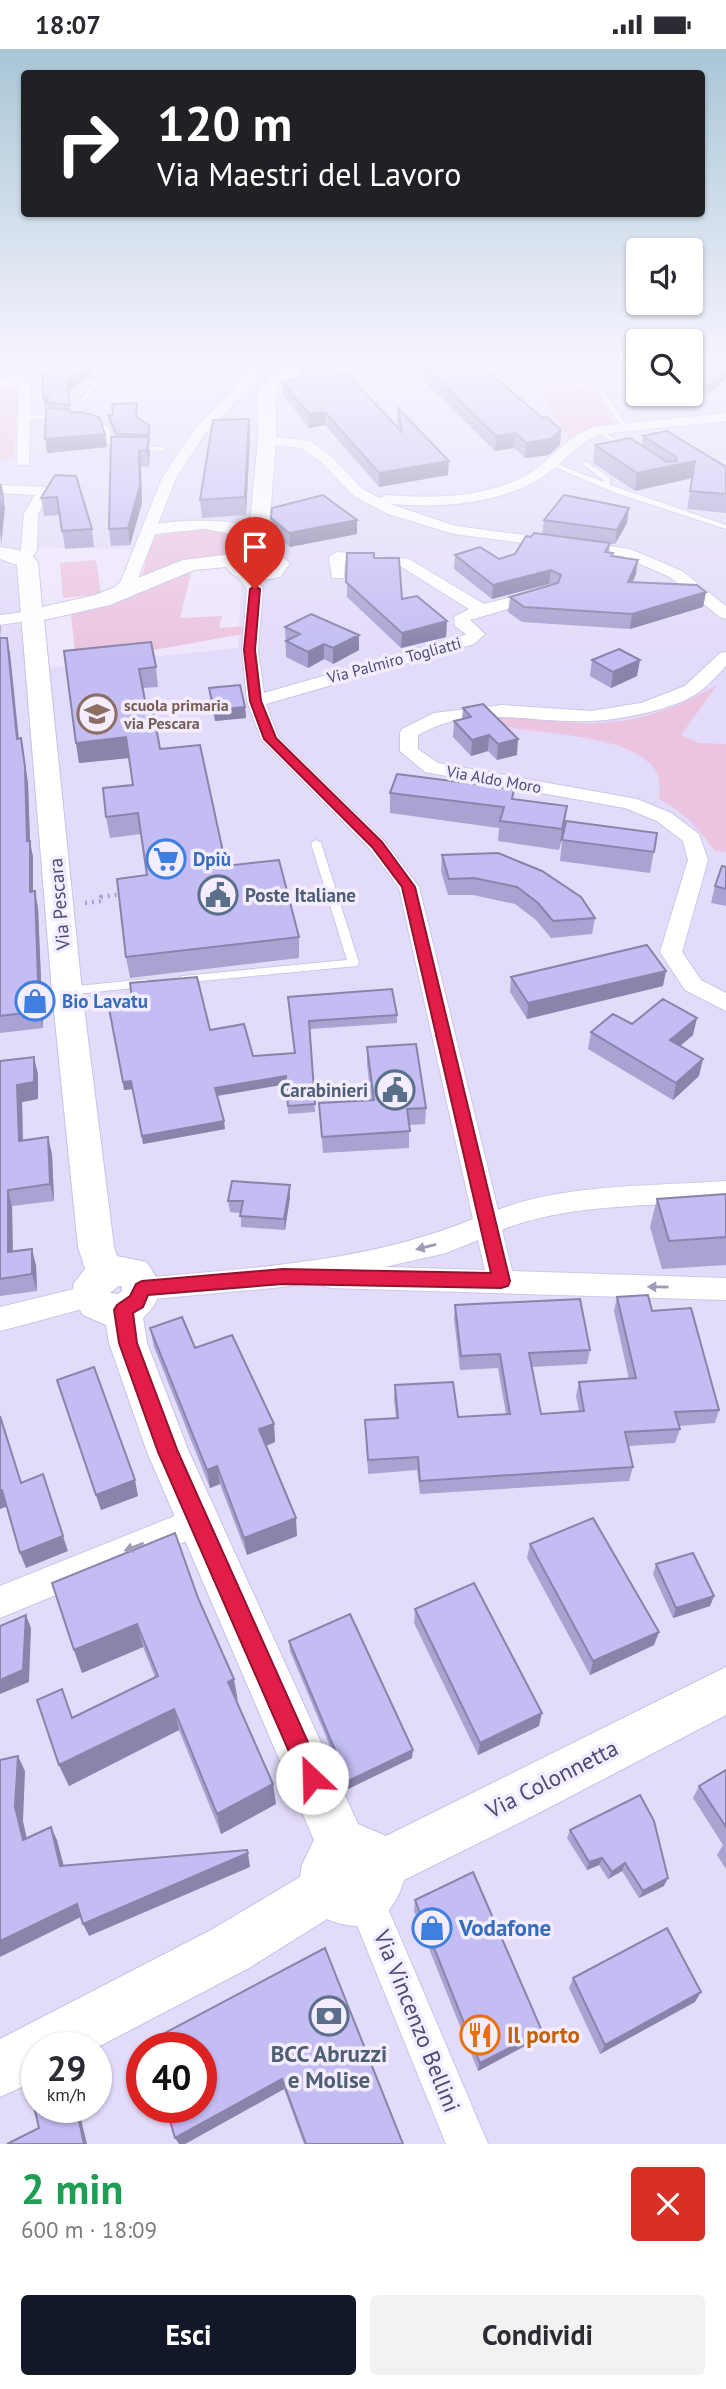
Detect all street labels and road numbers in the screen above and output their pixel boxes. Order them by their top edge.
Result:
street label: Via Palmiro Togliatti [324,633,463,688]
street label: Via Aldo Moro [444,761,543,797]
street label: Via Pescara [43,857,75,952]
street label: Via Colonnetta [480,1733,623,1825]
street label: Via Vincenzo Bellini [367,1925,467,2116]

